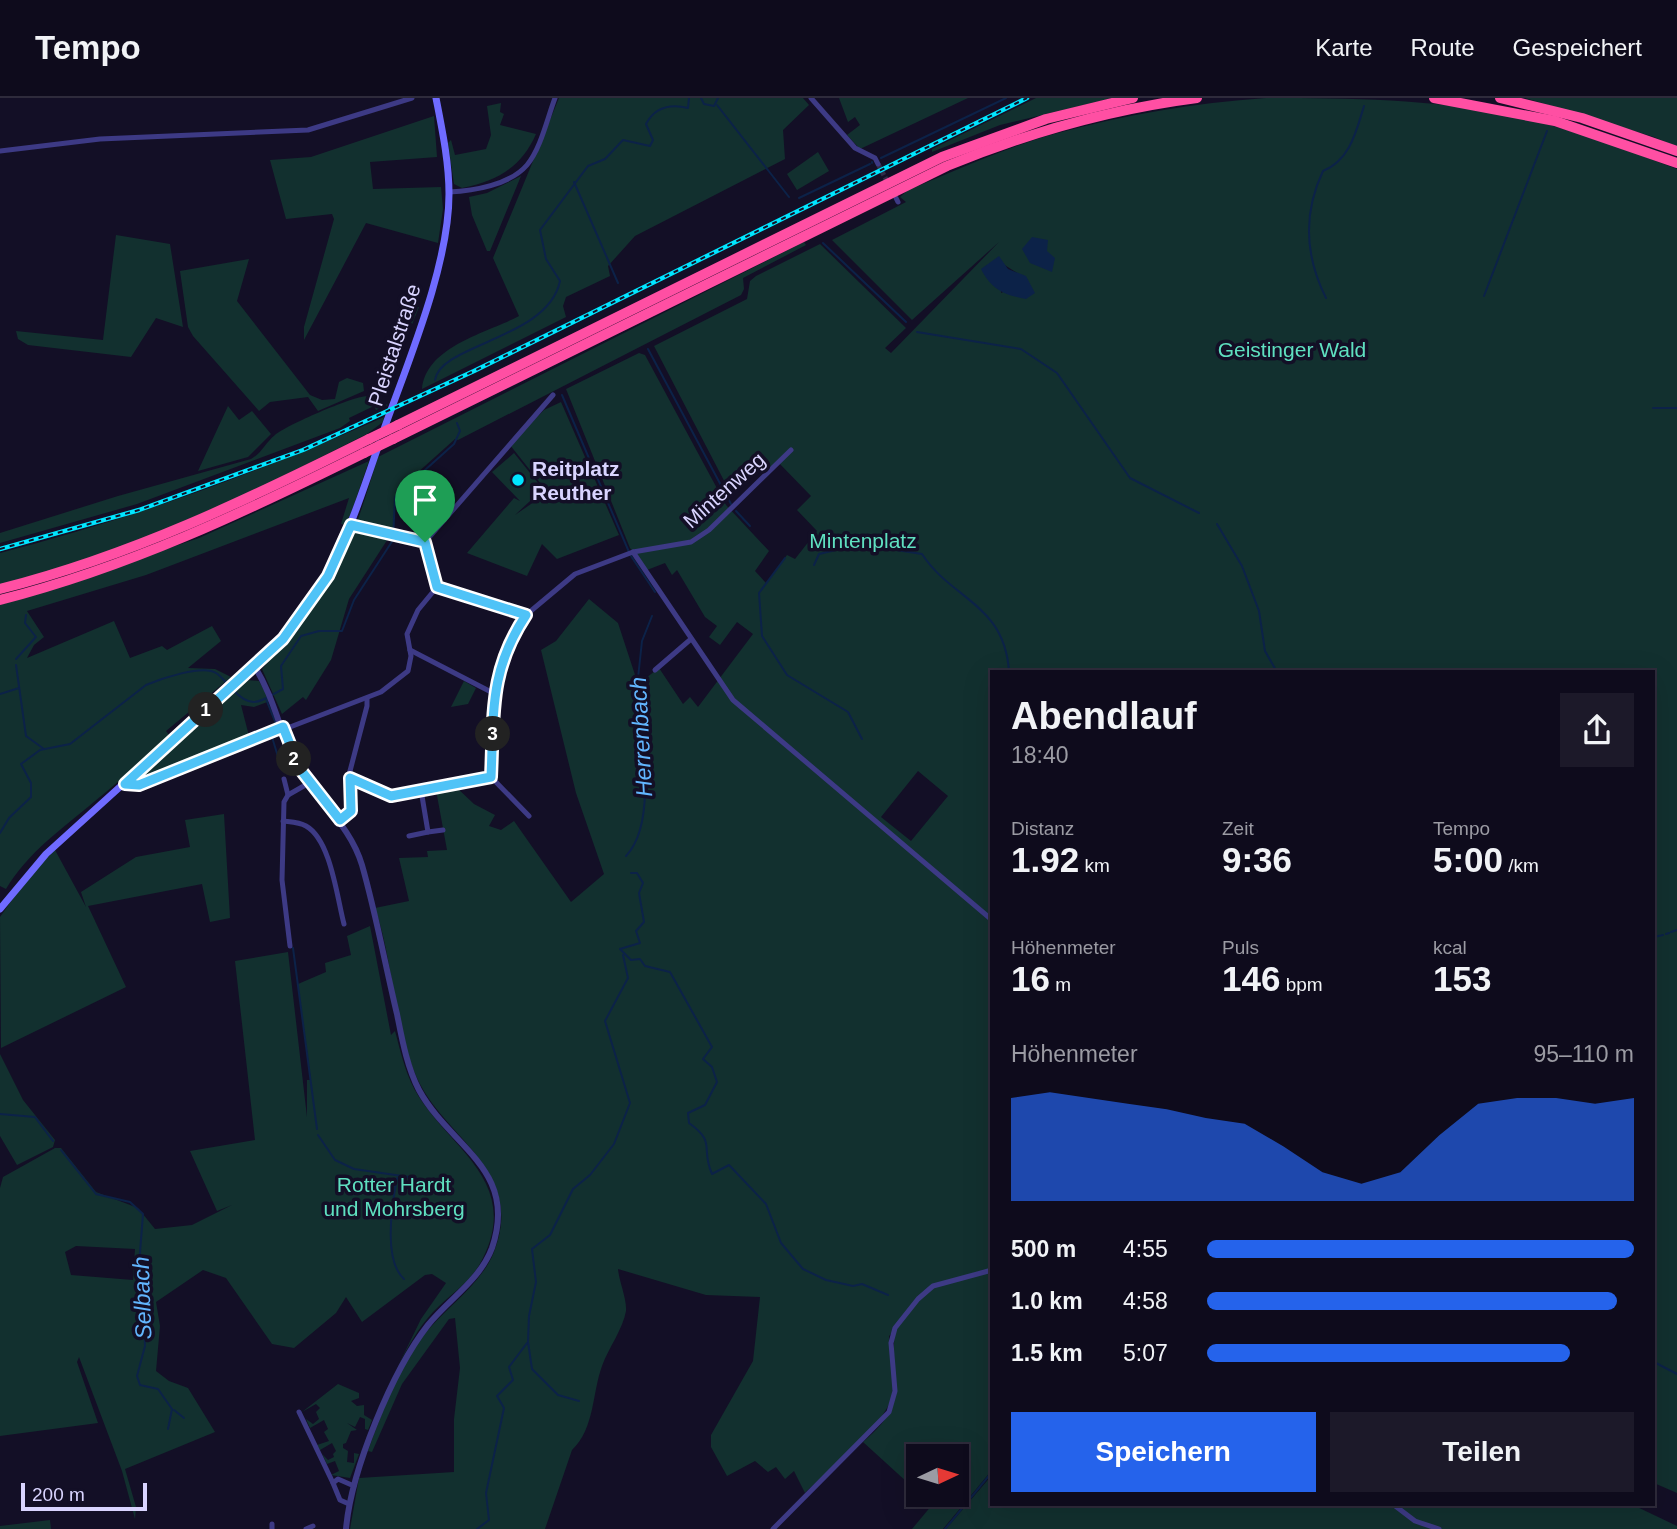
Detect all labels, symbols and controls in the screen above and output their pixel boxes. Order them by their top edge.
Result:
text: Tempo [35,29,141,66]
text: Karte [1315,34,1373,61]
text: Route [1411,34,1475,61]
text: Gespeichert [1513,34,1642,61]
street label: Pleistalstraße [363,281,425,409]
park label: Geistinger Wald [1218,338,1366,361]
street label: Mintenweg [679,447,769,533]
place label: Reitplatz Reuther [532,457,620,504]
pin [395,470,455,542]
marker: Reitplatz Reuther [510,472,526,488]
icon: arrive [406,481,444,519]
park label: Mintenplatz [809,529,917,552]
water label: Herrenbach [625,676,657,798]
pin: 1 [188,692,224,728]
button: share [1560,693,1634,767]
text: Abendlauf [1011,695,1197,737]
text: 1 [200,699,211,720]
pin: 3 [476,716,510,752]
text: 3 [487,723,498,744]
pin: 2 [276,742,312,776]
text: 18:40 [1011,742,1069,768]
text: 2 [288,748,299,769]
text: Distanz [1011,818,1074,839]
text: Zeit [1222,818,1254,839]
text: Tempo [1433,818,1490,839]
text: 1.92 [1011,840,1079,879]
text: 9:36 [1222,840,1292,879]
text: 5:00 [1433,840,1503,879]
text: km [1079,855,1110,876]
text: /km [1503,855,1539,876]
text: Höhenmeter [1011,937,1116,958]
text: Puls [1222,937,1259,958]
text: kcal [1433,937,1467,958]
text: 16 [1011,959,1050,998]
text: 146 [1222,959,1280,998]
text: 153 [1433,959,1491,998]
text: m [1050,974,1071,995]
text: bpm [1280,974,1323,995]
text: Höhenmeter [1011,1041,1138,1067]
text: 95–110 m [1533,1041,1634,1067]
park label: Rotter Hardt und Mohrsberg [323,1173,465,1220]
text: 500 m [1011,1236,1076,1262]
text: 4:55 [1123,1236,1168,1262]
water label: Selbach [128,1256,156,1340]
text: 1.0 km [1011,1288,1083,1314]
text: 4:58 [1123,1288,1168,1314]
text: 1.5 km [1011,1340,1083,1366]
text: 5:07 [1123,1340,1168,1366]
button: Speichern [1011,1412,1316,1492]
button: Teilen [1330,1412,1634,1492]
north arrow [906,1444,970,1507]
map controls [906,1444,969,1507]
scale bar [21,1480,147,1512]
text: 200 m [32,1484,85,1505]

